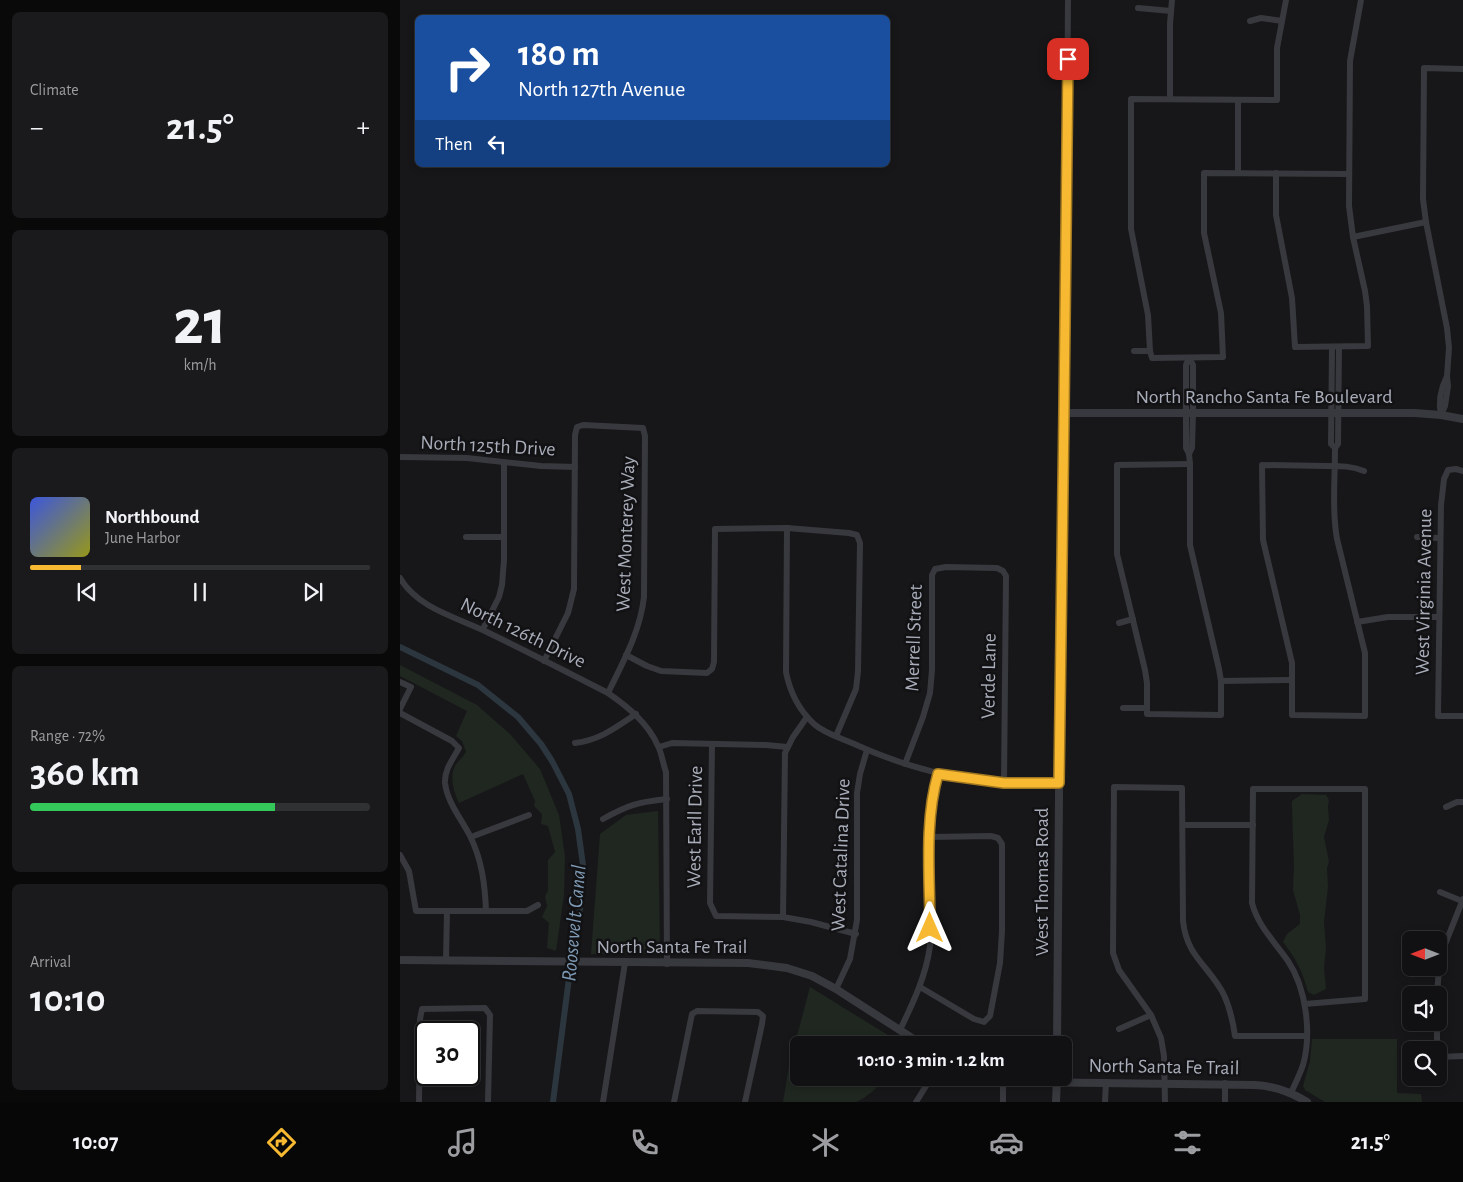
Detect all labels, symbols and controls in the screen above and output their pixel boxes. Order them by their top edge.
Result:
icon: right [435,35,500,100]
text: 180 m [518,37,600,72]
pin [1047,38,1089,80]
icon: arrive [1054,45,1082,73]
text: North 127th Avenue [518,78,685,100]
text: Climate [30,82,79,98]
text: 21.5° [166,109,234,147]
text: − [30,114,43,142]
text: + [357,114,370,142]
icon: left [483,130,511,158]
text: Then [435,135,473,154]
text: 21 [173,291,227,356]
text: km/h [183,357,217,373]
street label: North Rancho Santa Fe Boulevard [1135,387,1393,407]
street label: North 125th Drive [420,432,556,460]
street label: West Monterey Way [613,455,639,612]
text: Northbound [105,508,200,527]
street label: West Virginia Avenue [1413,509,1435,675]
text: June Harbor [105,530,180,546]
icon: previous [73,578,101,606]
icon: pause [186,578,214,606]
icon: next [299,578,327,606]
street label: Merrell Street [902,584,926,692]
street label: North 126th Drive [457,594,589,672]
street label: Verde Lane [978,633,1000,719]
text: Range · 72% [30,728,105,744]
text: 360 km [30,755,140,793]
street label: West Earll Drive [684,765,706,889]
street label: West Catalina Drive [828,778,854,932]
street label: West Thomas Road [1032,808,1052,956]
water label: Roosevelt Canal [558,864,590,982]
position arrow [903,901,955,953]
north arrow [1402,931,1448,976]
map controls [1402,931,1447,1086]
street label: North Santa Fe Trail [596,937,748,957]
text: Arrival [30,954,71,970]
text: 10:10 [30,981,106,1019]
button: sound [1402,986,1447,1031]
speed limit sign: 30 [415,1021,480,1086]
button: search [1402,1041,1447,1086]
text: 10:10 · 3 min · 1.2 km [857,1051,1005,1070]
street label: North Santa Fe Trail [1088,1056,1240,1078]
icon: directions [264,1125,299,1160]
icon: music [445,1125,480,1160]
icon: phone [627,1125,662,1160]
icon: climate [808,1125,843,1160]
icon: car [989,1125,1024,1160]
icon: filters [1170,1125,1205,1160]
text: 10:07 [73,1131,118,1153]
text: 21.5° [1351,1131,1390,1153]

